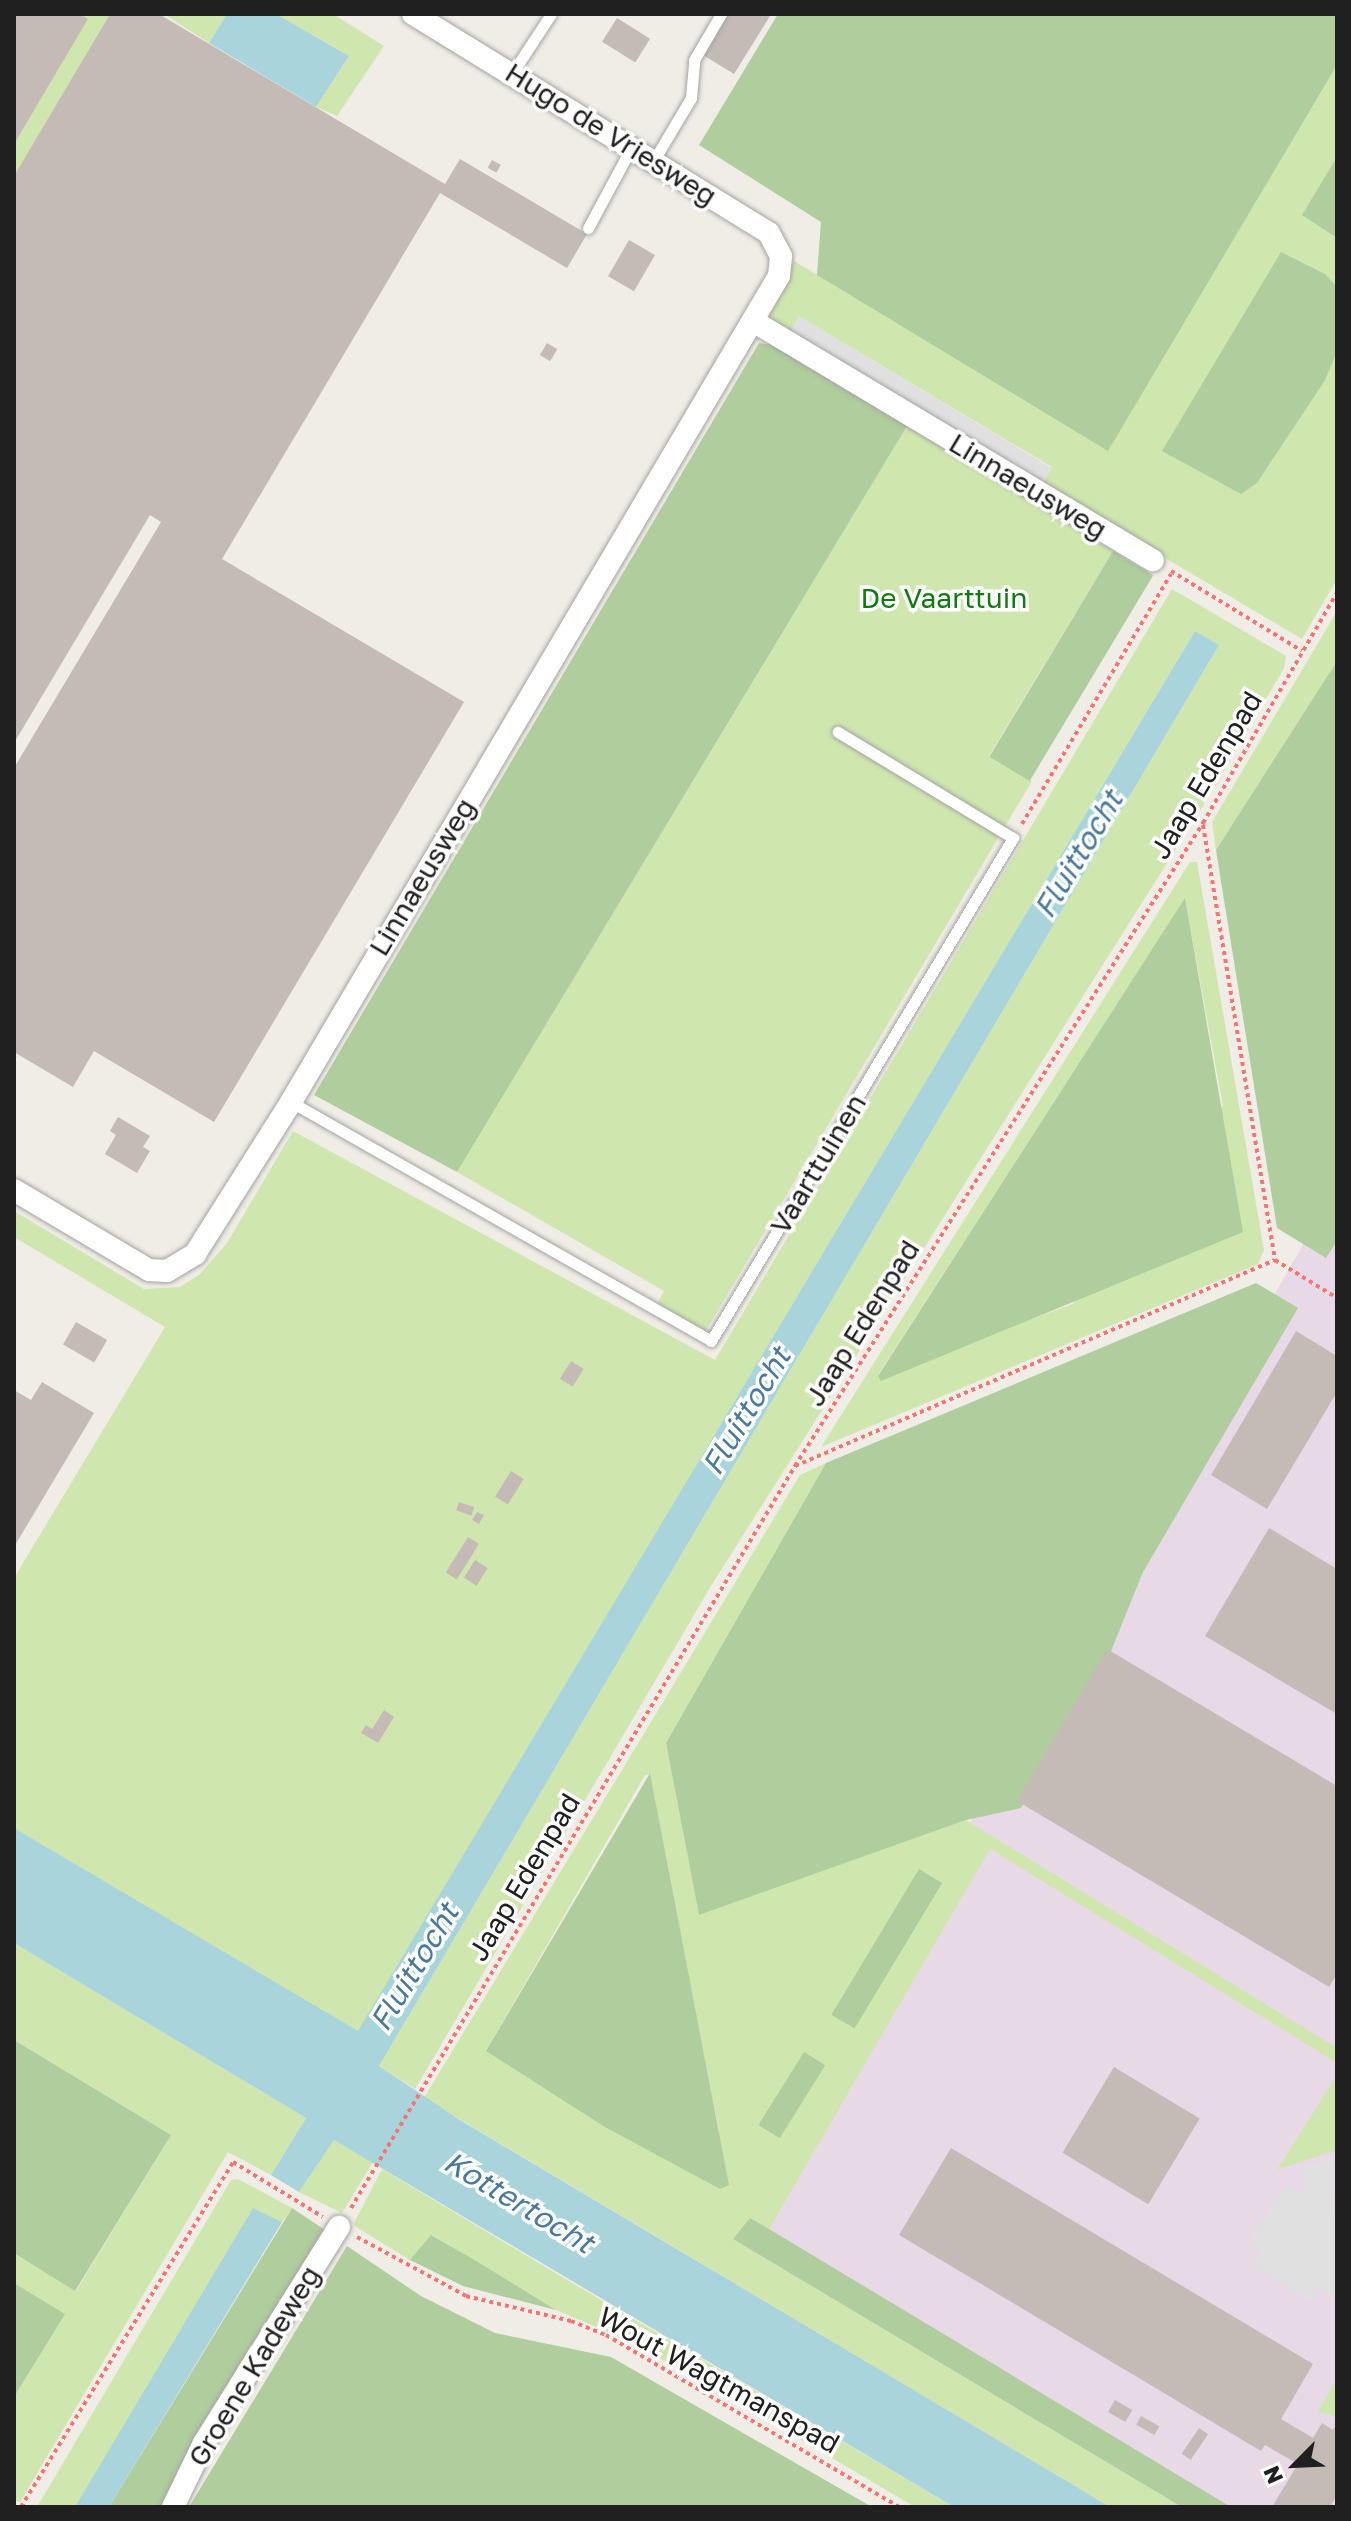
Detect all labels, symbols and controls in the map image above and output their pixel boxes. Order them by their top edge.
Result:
street label: Hugo de Vriesweg [499,55,723,213]
street label: Linnaeusweg [943,426,1113,546]
park label: De Vaarttuin [861,581,1027,615]
street label: Jaap Edenpad [1143,685,1269,865]
water label: Fluittocht [1026,784,1130,924]
street label: Linnaeusweg [362,792,482,962]
street label: Vaarttuinen [763,1088,873,1240]
street label: Jaap Edenpad [798,1234,926,1412]
water label: Fluittocht [694,1341,798,1481]
street label: Jaap Edenpad [461,1787,587,1967]
water label: Fluittocht [362,1897,466,2037]
water label: Kottertocht [438,2143,600,2261]
street label: Groene Kadeweg [181,2260,327,2472]
street label: Wout Wagtmanspad [593,2300,845,2460]
north arrow [1255,2425,1335,2505]
text: N [1257,2462,1288,2488]

